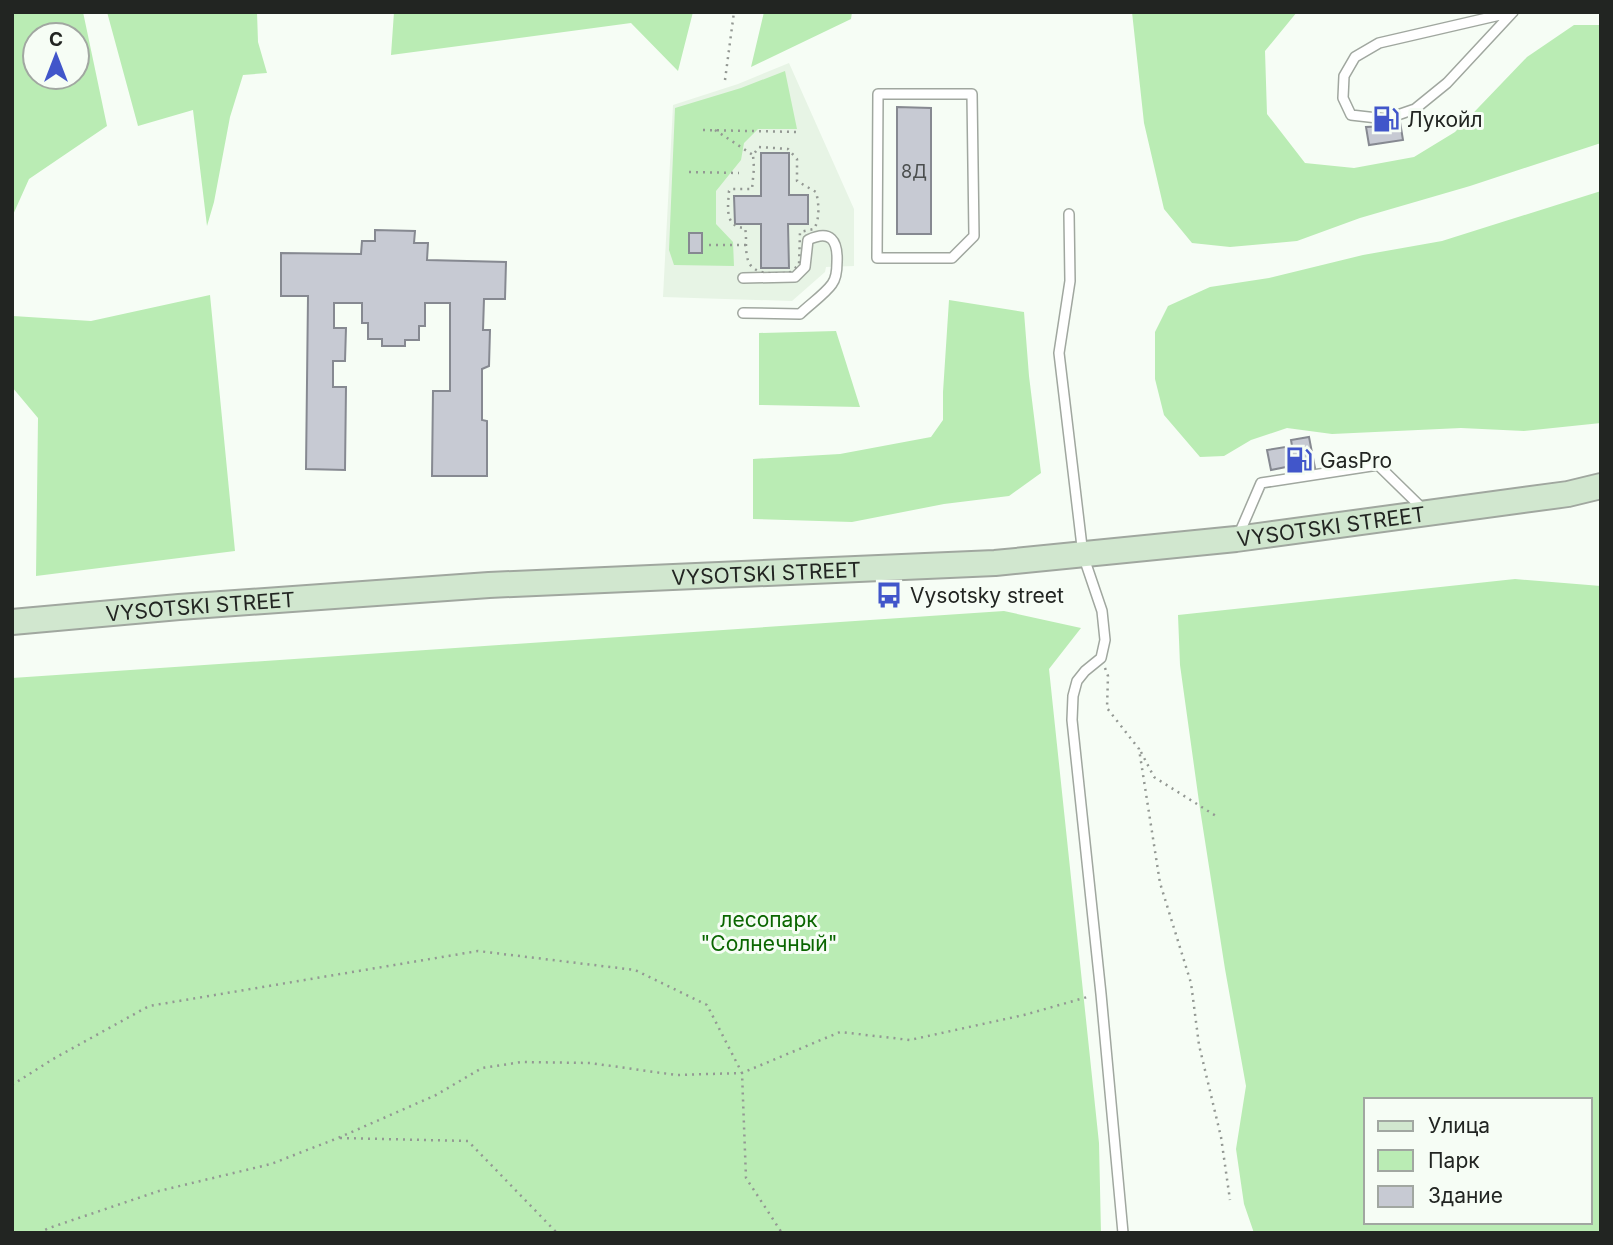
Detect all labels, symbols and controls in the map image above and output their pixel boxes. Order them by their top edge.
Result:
north arrow [21,21,91,91]
text: С [49,28,63,51]
fuel station icon: Лукойл [1371,104,1401,134]
place label: Лукойл [1407,107,1483,132]
house number: 8Д [901,161,927,182]
fuel station icon: GasPro [1284,445,1314,475]
place label: GasPro [1320,448,1392,473]
street label: VYSOTSKI STREET [1235,501,1427,551]
street label: VYSOTSKI STREET [671,556,862,590]
bus stop icon: Vysotsky street [874,580,904,610]
place label: Vysotsky street [910,583,1064,608]
street label: VYSOTSKI STREET [105,586,296,626]
park label: лесопарк "Солнечный" [701,907,837,956]
legend [1364,1098,1592,1224]
text: Улица [1428,1113,1490,1138]
text: Парк [1428,1148,1480,1173]
text: Здание [1428,1183,1503,1208]

